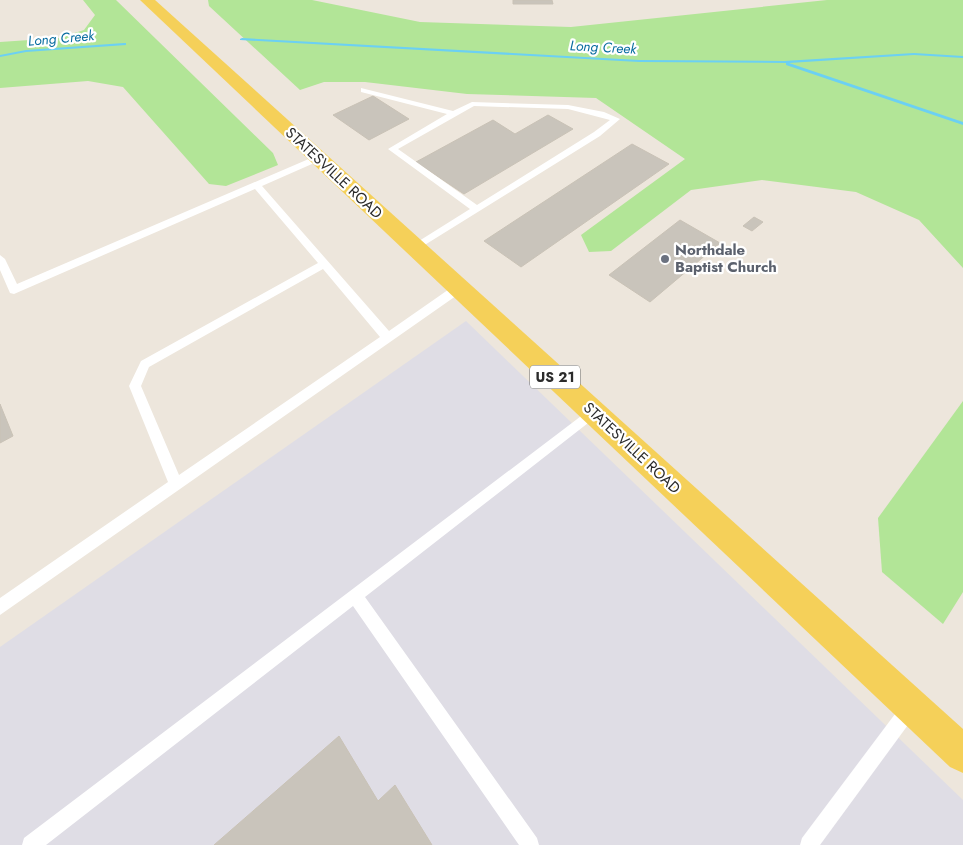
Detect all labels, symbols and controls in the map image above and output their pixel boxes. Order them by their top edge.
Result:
water label: Long Creek [27,25,96,51]
water label: Long Creek [569,35,638,59]
street label: STATESVILLE ROAD [281,122,387,224]
place label: Northdale Baptist Church [675,239,777,278]
marker: Northdale Baptist Church [659,253,671,265]
road number: US 21 [530,366,580,388]
street label: STATESVILLE ROAD [579,397,685,499]

